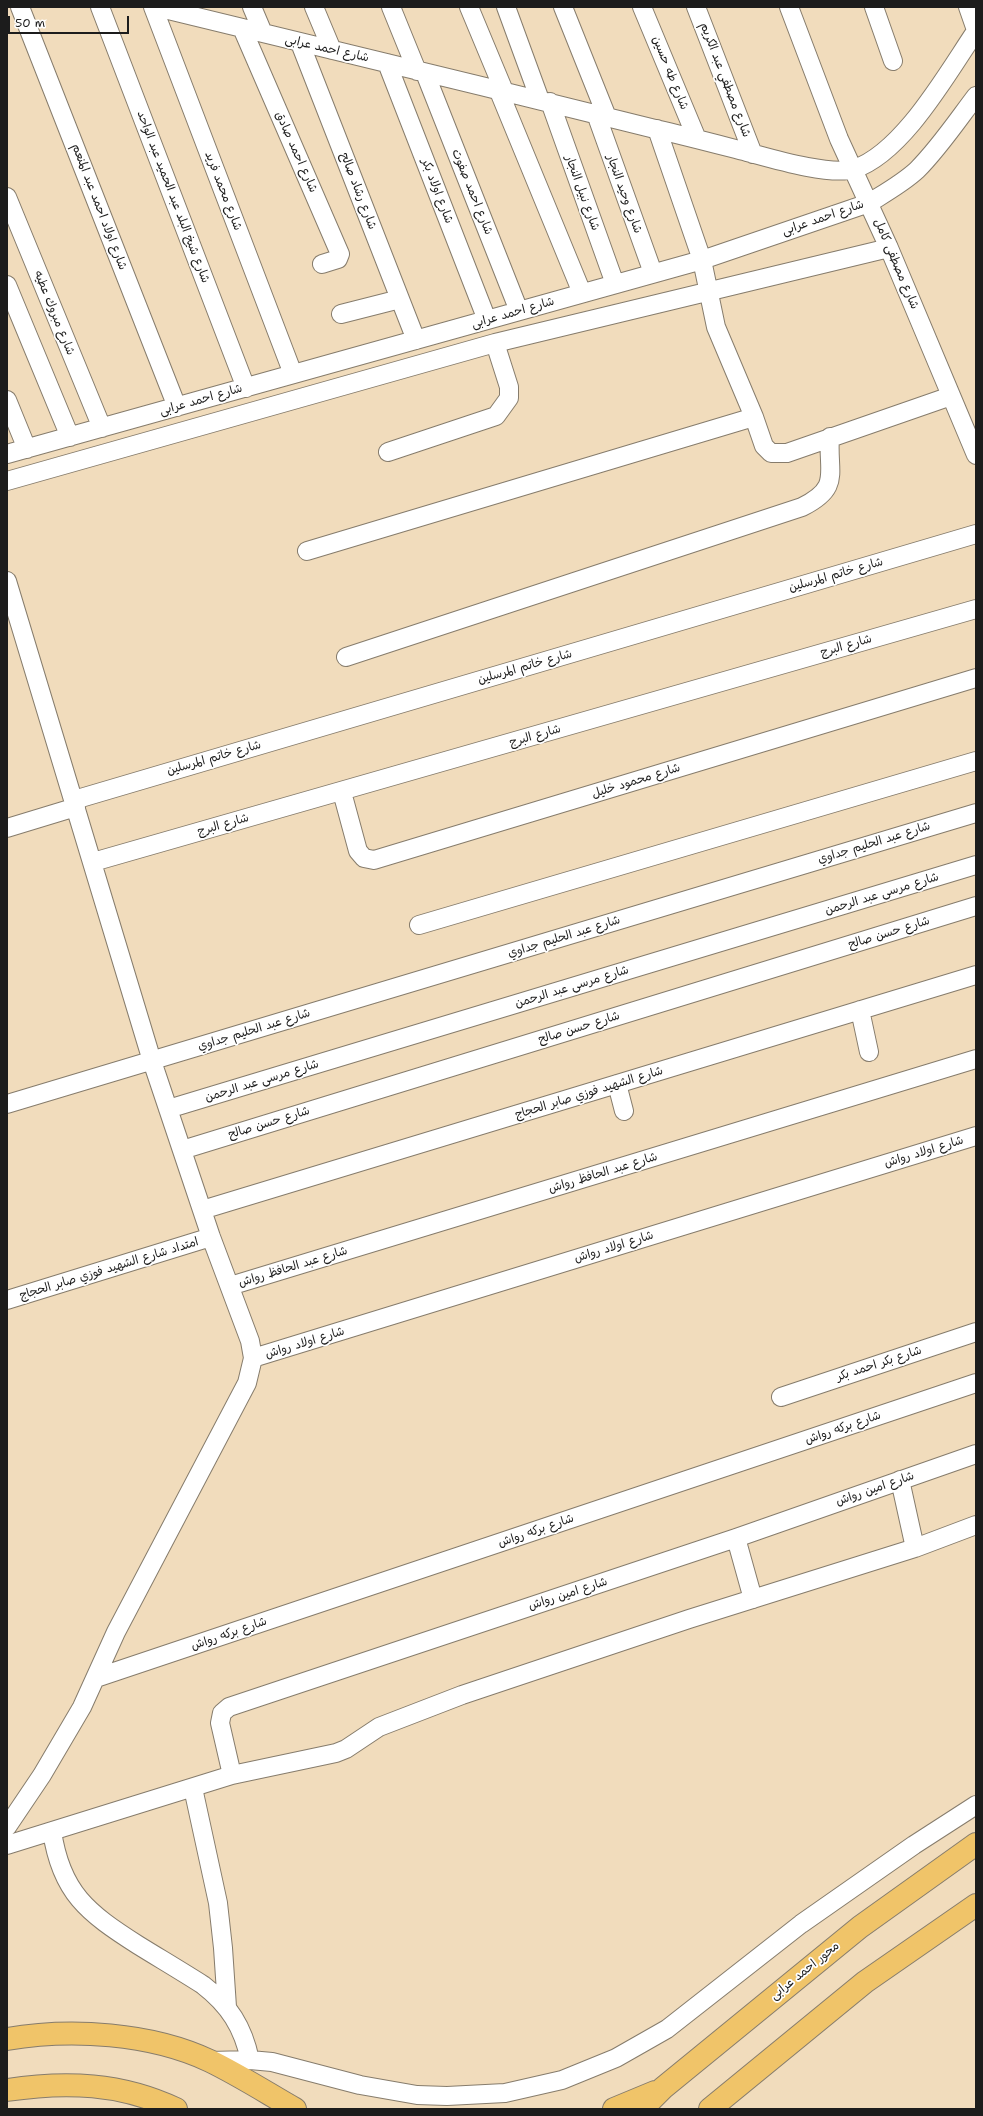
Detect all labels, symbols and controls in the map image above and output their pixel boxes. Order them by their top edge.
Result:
scale bar [10,8,131,34]
text: 50 m [15,15,45,31]
street label: شارع مصطفي عبد الكريم [696,21,754,139]
street label: شارع احمد عرابى [284,32,370,66]
street label: شارع طه حسين [649,34,691,112]
street label: شارع شيخ البلد عبد الحميد عبد الواحد [133,109,213,285]
street label: شارع احمد صادق [272,109,320,195]
street label: شارع اولاد احمد عبد المنعم [68,142,130,272]
street label: شارع احمد صفوت [448,147,496,237]
street label: شارع محمد فريد [201,149,245,233]
street label: شارع رشاد صالح [337,150,379,232]
street label: شارع نبيل النجار [562,153,602,233]
street label: شارع وحيد النجار [603,153,645,235]
street label: شارع اولاد بكر [418,156,456,226]
street label: شارع احمد عرابى [780,197,866,239]
street label: شارع مصطفى كامل [870,216,922,312]
street label: شارع مبروك عطيه [30,269,78,357]
street label: شارع احمد عرابى [470,294,556,332]
street label: شارع احمد عرابى [158,381,244,419]
street label: شارع خاتم المرسلين [787,555,885,595]
street label: شارع البرج [819,632,873,660]
street label: شارع خاتم المرسلين [476,647,574,687]
street label: شارع البرج [508,722,562,750]
street label: شارع خاتم المرسلين [165,738,263,778]
street label: شارع محمود خليل [590,761,682,801]
street label: شارع البرج [196,811,250,839]
street label: شارع عبد الحليم جداوي [816,819,932,867]
street label: شارع مرسى عبد الرحمن [823,870,941,918]
street label: شارع عبد الحليم جداوي [506,913,622,961]
street label: شارع حسن صالح [846,914,932,952]
street label: شارع مرسى عبد الرحمن [513,963,631,1011]
street label: شارع عبد الحليم جداوي [196,1006,312,1054]
street label: شارع حسن صالح [536,1009,622,1047]
street label: شارع مرسى عبد الرحمن [203,1057,321,1105]
street label: شارع الشهيد فوزي صابر الحجاج [513,1064,665,1122]
street label: شارع حسن صالح [226,1104,312,1142]
street label: شارع اولاد رواش [883,1133,965,1171]
street label: شارع عبد الحافظ رواش [547,1150,659,1196]
street label: شارع اولاد رواش [573,1228,655,1266]
street label: امتداد شارع الشهيد فوزي صابر الحجاج [18,1235,200,1303]
street label: شارع عبد الحافظ رواش [237,1244,349,1290]
street label: شارع اولاد رواش [264,1324,346,1362]
street label: شارع بكر احمد بكر [834,1343,924,1385]
street label: شارع بركه رواش [803,1408,883,1448]
street label: شارع امين رواش [834,1469,916,1509]
street label: شارع بركه رواش [496,1511,576,1551]
street label: شارع امين رواش [527,1574,609,1614]
street label: شارع بركه رواش [189,1614,269,1654]
street label: محور احمد عرابى [768,1939,842,2003]

